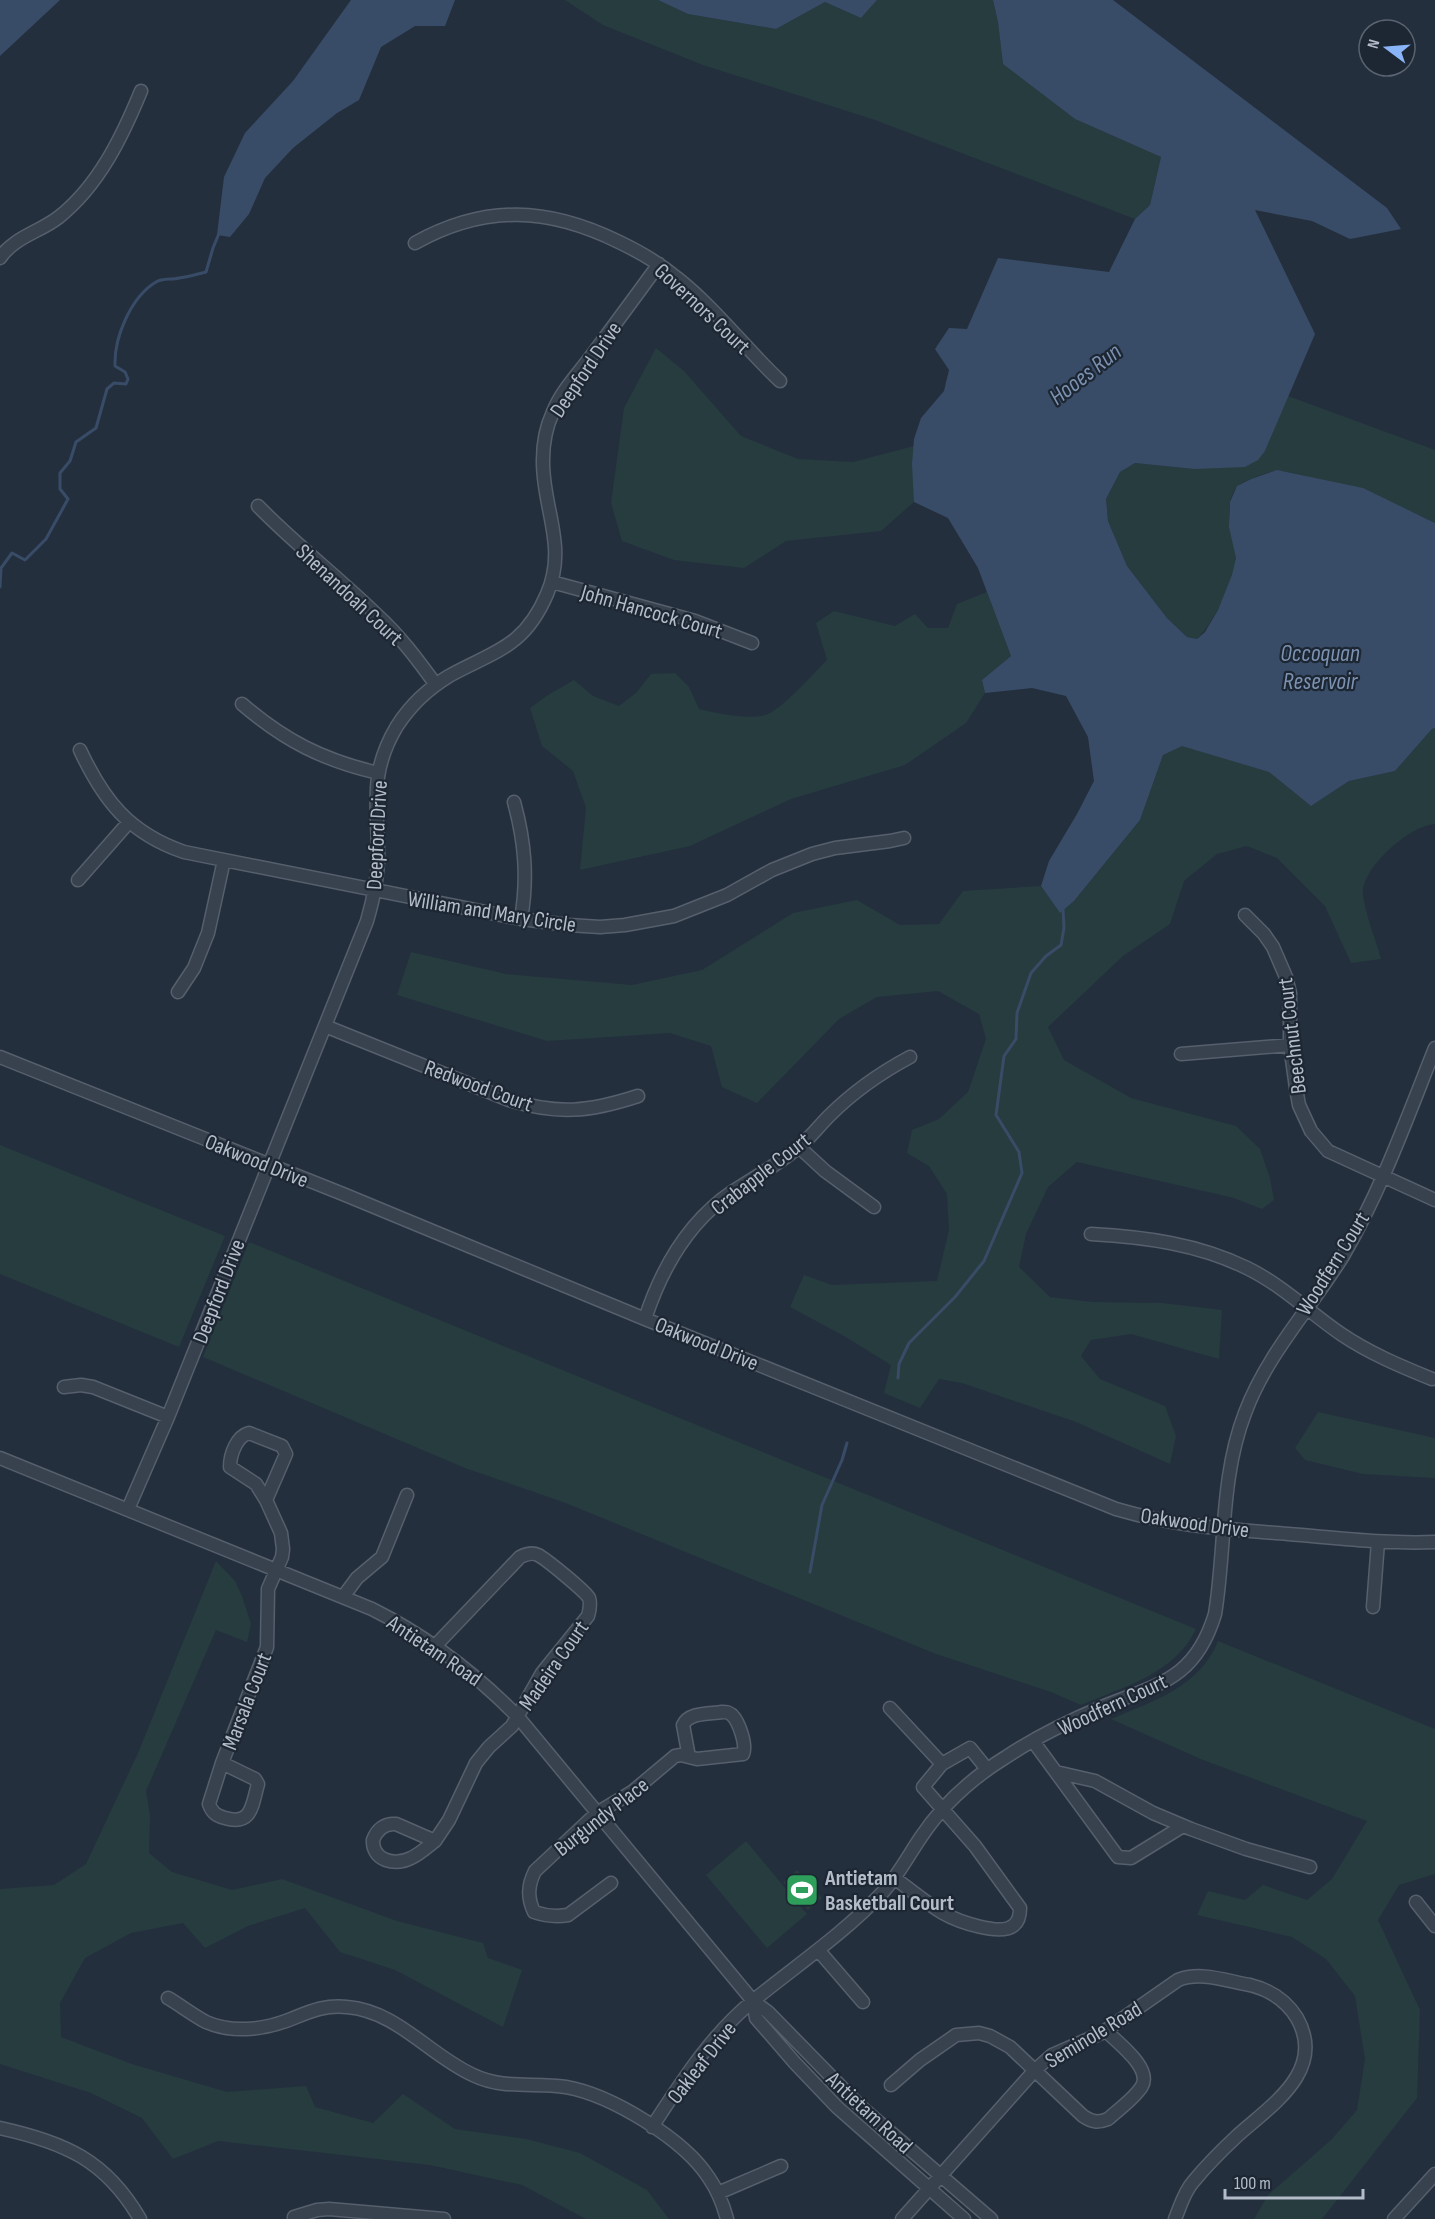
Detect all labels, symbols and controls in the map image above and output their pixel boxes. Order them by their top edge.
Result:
north arrow [1357,18,1417,78]
text: N [1364,38,1384,51]
street label: Governors Court [648,258,756,361]
street label: Deepford Drive [544,317,628,423]
water label: Hooes Run [1043,337,1127,412]
street label: Shenandoah Court [290,539,408,652]
street label: John Hancock Court [577,579,726,646]
water label: Occoquan Reservoir [1280,639,1360,696]
street label: Deepford Drive [361,780,394,891]
street label: William and Mary Circle [406,886,578,939]
street label: Beechnut Court [1272,976,1313,1095]
street label: Redwood Court [421,1054,537,1119]
street label: Crabapple Court [706,1127,816,1222]
street label: Oakwood Drive [201,1128,312,1194]
street label: Woodfern Court [1291,1207,1376,1321]
street label: Deepford Drive [187,1236,252,1348]
street label: Oakwood Drive [651,1311,762,1377]
street label: Oakwood Drive [1139,1503,1251,1544]
street label: Antietam Road [381,1609,487,1693]
street label: Madeira Court [513,1615,595,1716]
street label: Marsala Court [217,1649,278,1754]
street label: Woodfern Court [1054,1668,1172,1742]
street label: Burgundy Place [549,1772,655,1863]
place label: Antietam Basketball Court [824,1865,954,1917]
sports icon: Antietam Basketball Court [784,1872,820,1908]
street label: Seminole Road [1040,1996,1147,2075]
street label: Oakleaf Drive [662,2016,743,2110]
street label: Antietam Road [819,2066,918,2160]
scale bar [1225,2162,1363,2200]
text: 100 m [1234,2173,1271,2194]

